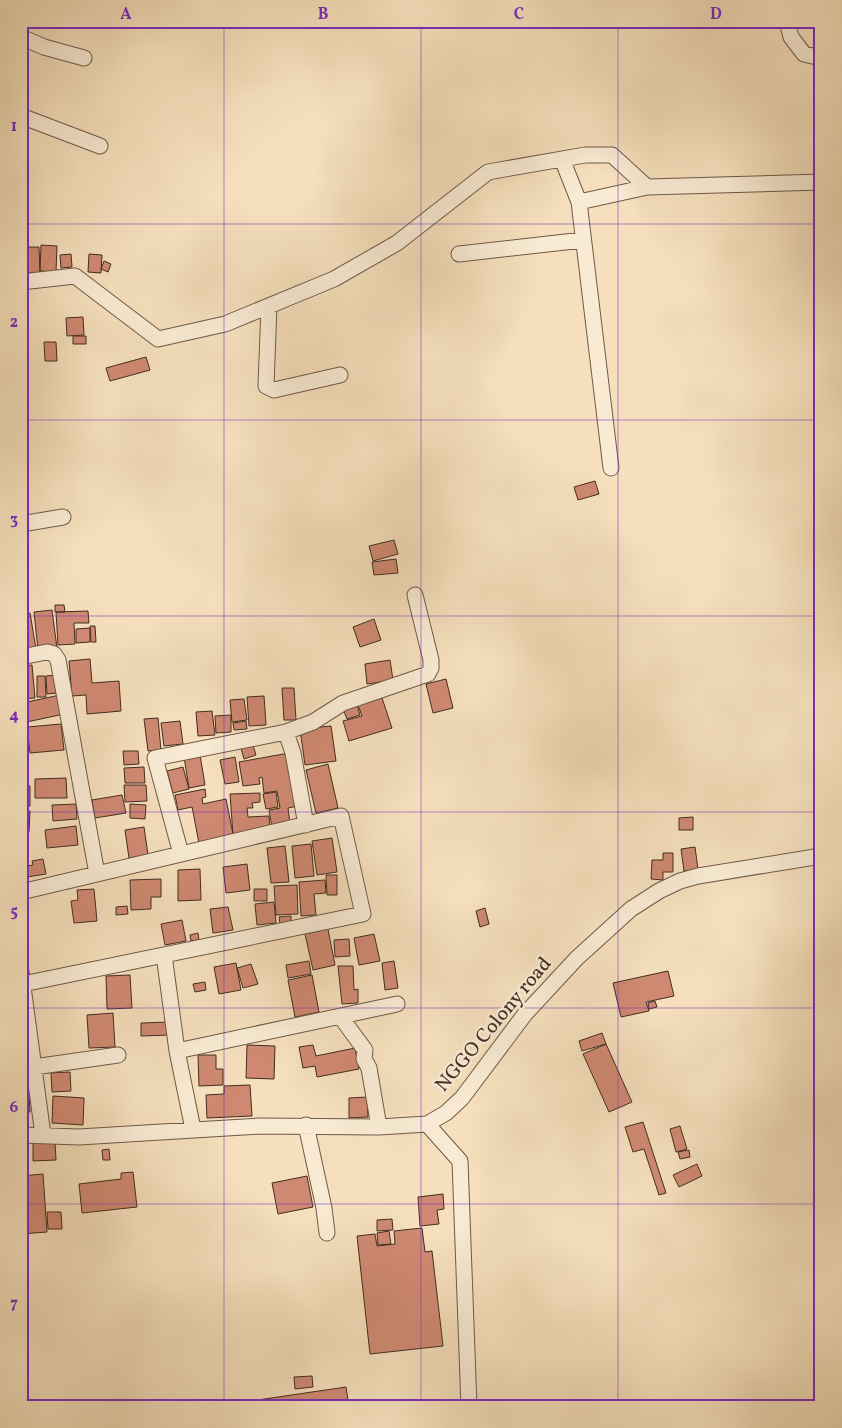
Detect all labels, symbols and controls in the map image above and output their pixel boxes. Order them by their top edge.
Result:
text: A [120,4,132,26]
text: B [318,4,329,26]
text: C [514,4,524,26]
text: D [710,4,722,26]
text: 1 [11,116,17,138]
text: 2 [10,312,18,334]
text: 3 [10,509,18,531]
text: 4 [9,705,19,727]
text: 5 [10,901,18,923]
street label: NGGO Colony road [429,951,559,1099]
text: 6 [10,1097,19,1119]
text: 7 [10,1293,18,1315]

